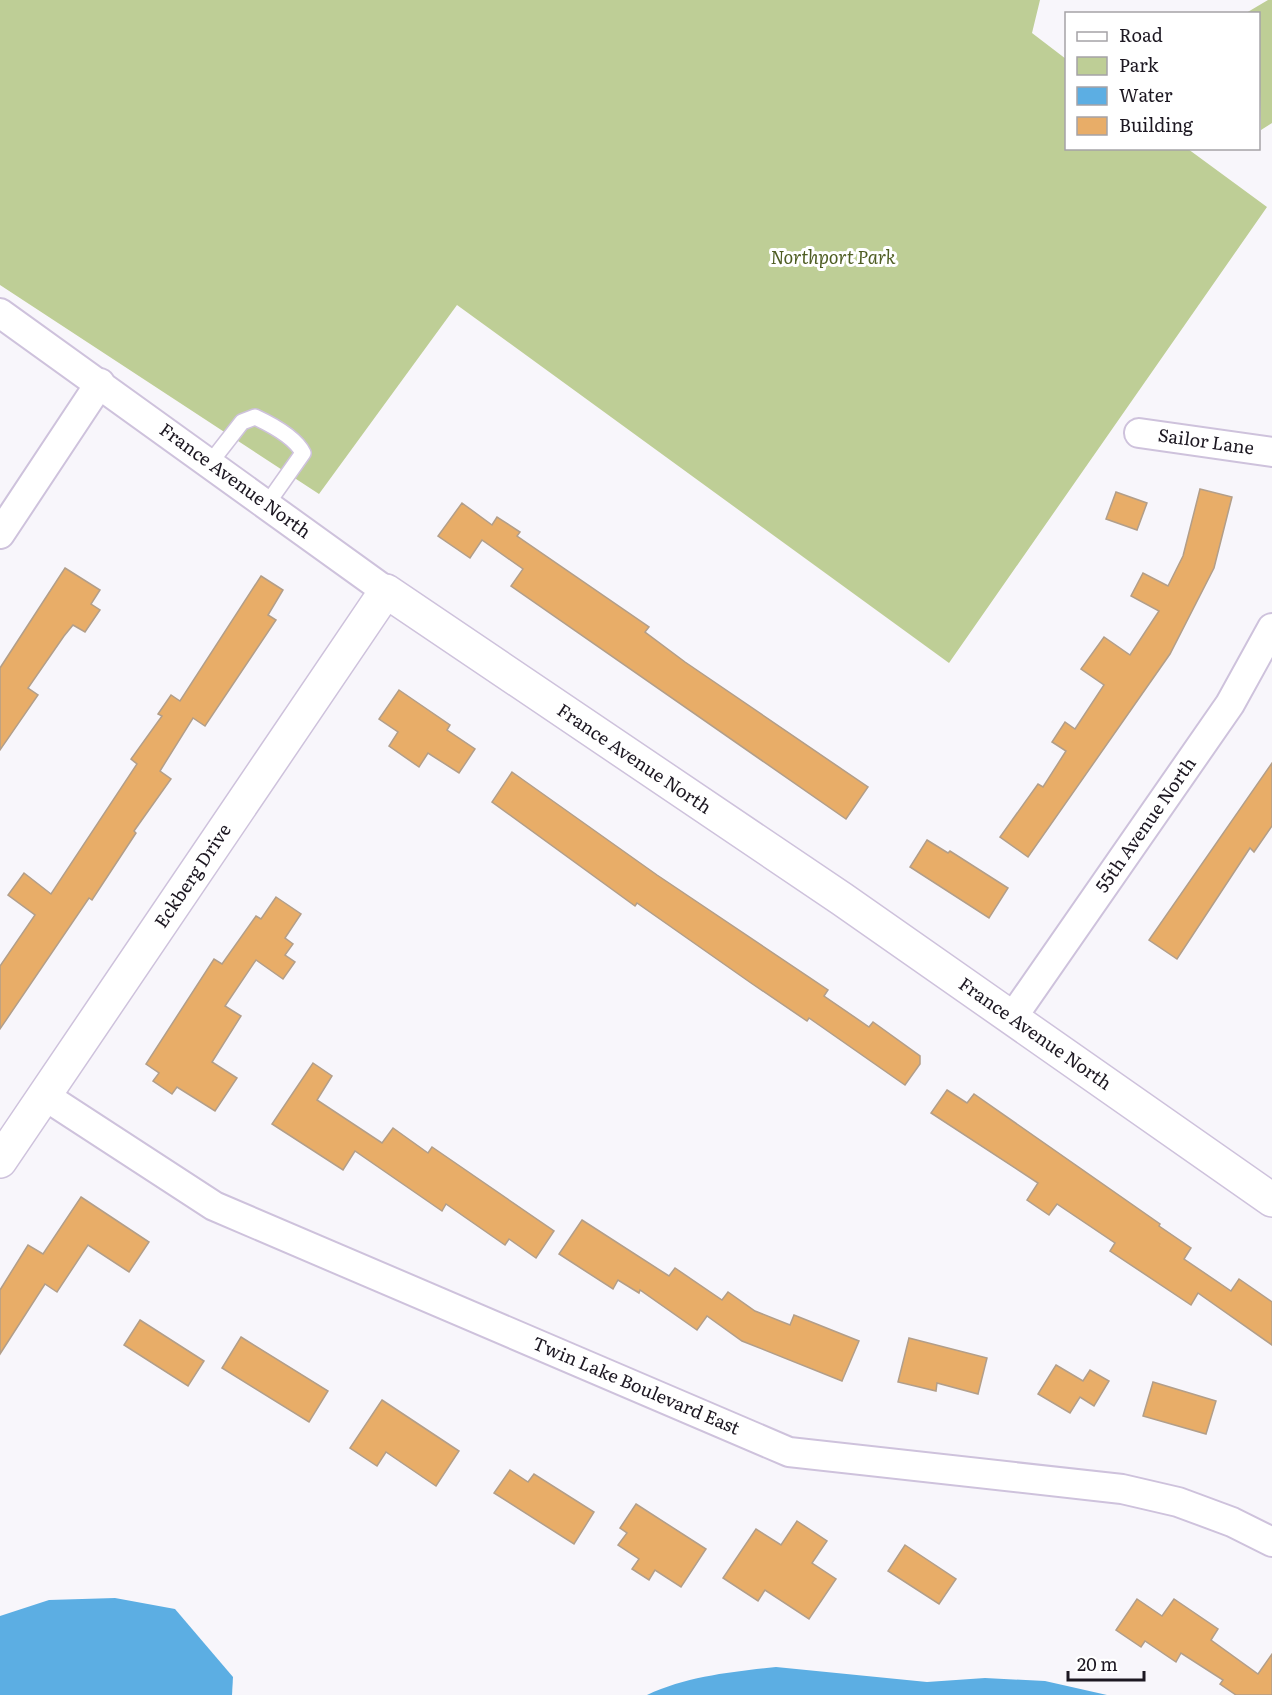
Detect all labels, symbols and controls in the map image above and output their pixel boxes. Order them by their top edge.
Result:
legend [1065,12,1260,150]
text: Road [1119,21,1163,48]
text: Park [1119,51,1160,78]
text: Water [1119,81,1173,108]
text: Building [1119,111,1194,138]
park label: Northport Park [770,243,896,270]
street label: France Avenue North [155,416,317,544]
street label: Sailor Lane [1156,420,1256,461]
street label: France Avenue North [552,696,718,820]
street label: 55th Avenue North [1088,751,1202,897]
street label: Eckberg Drive [147,818,237,933]
street label: France Avenue North [954,970,1118,1096]
street label: Twin Lake Boulevard East [529,1329,745,1441]
scale bar [1068,1644,1144,1682]
text: 20 m [1077,1650,1118,1677]

